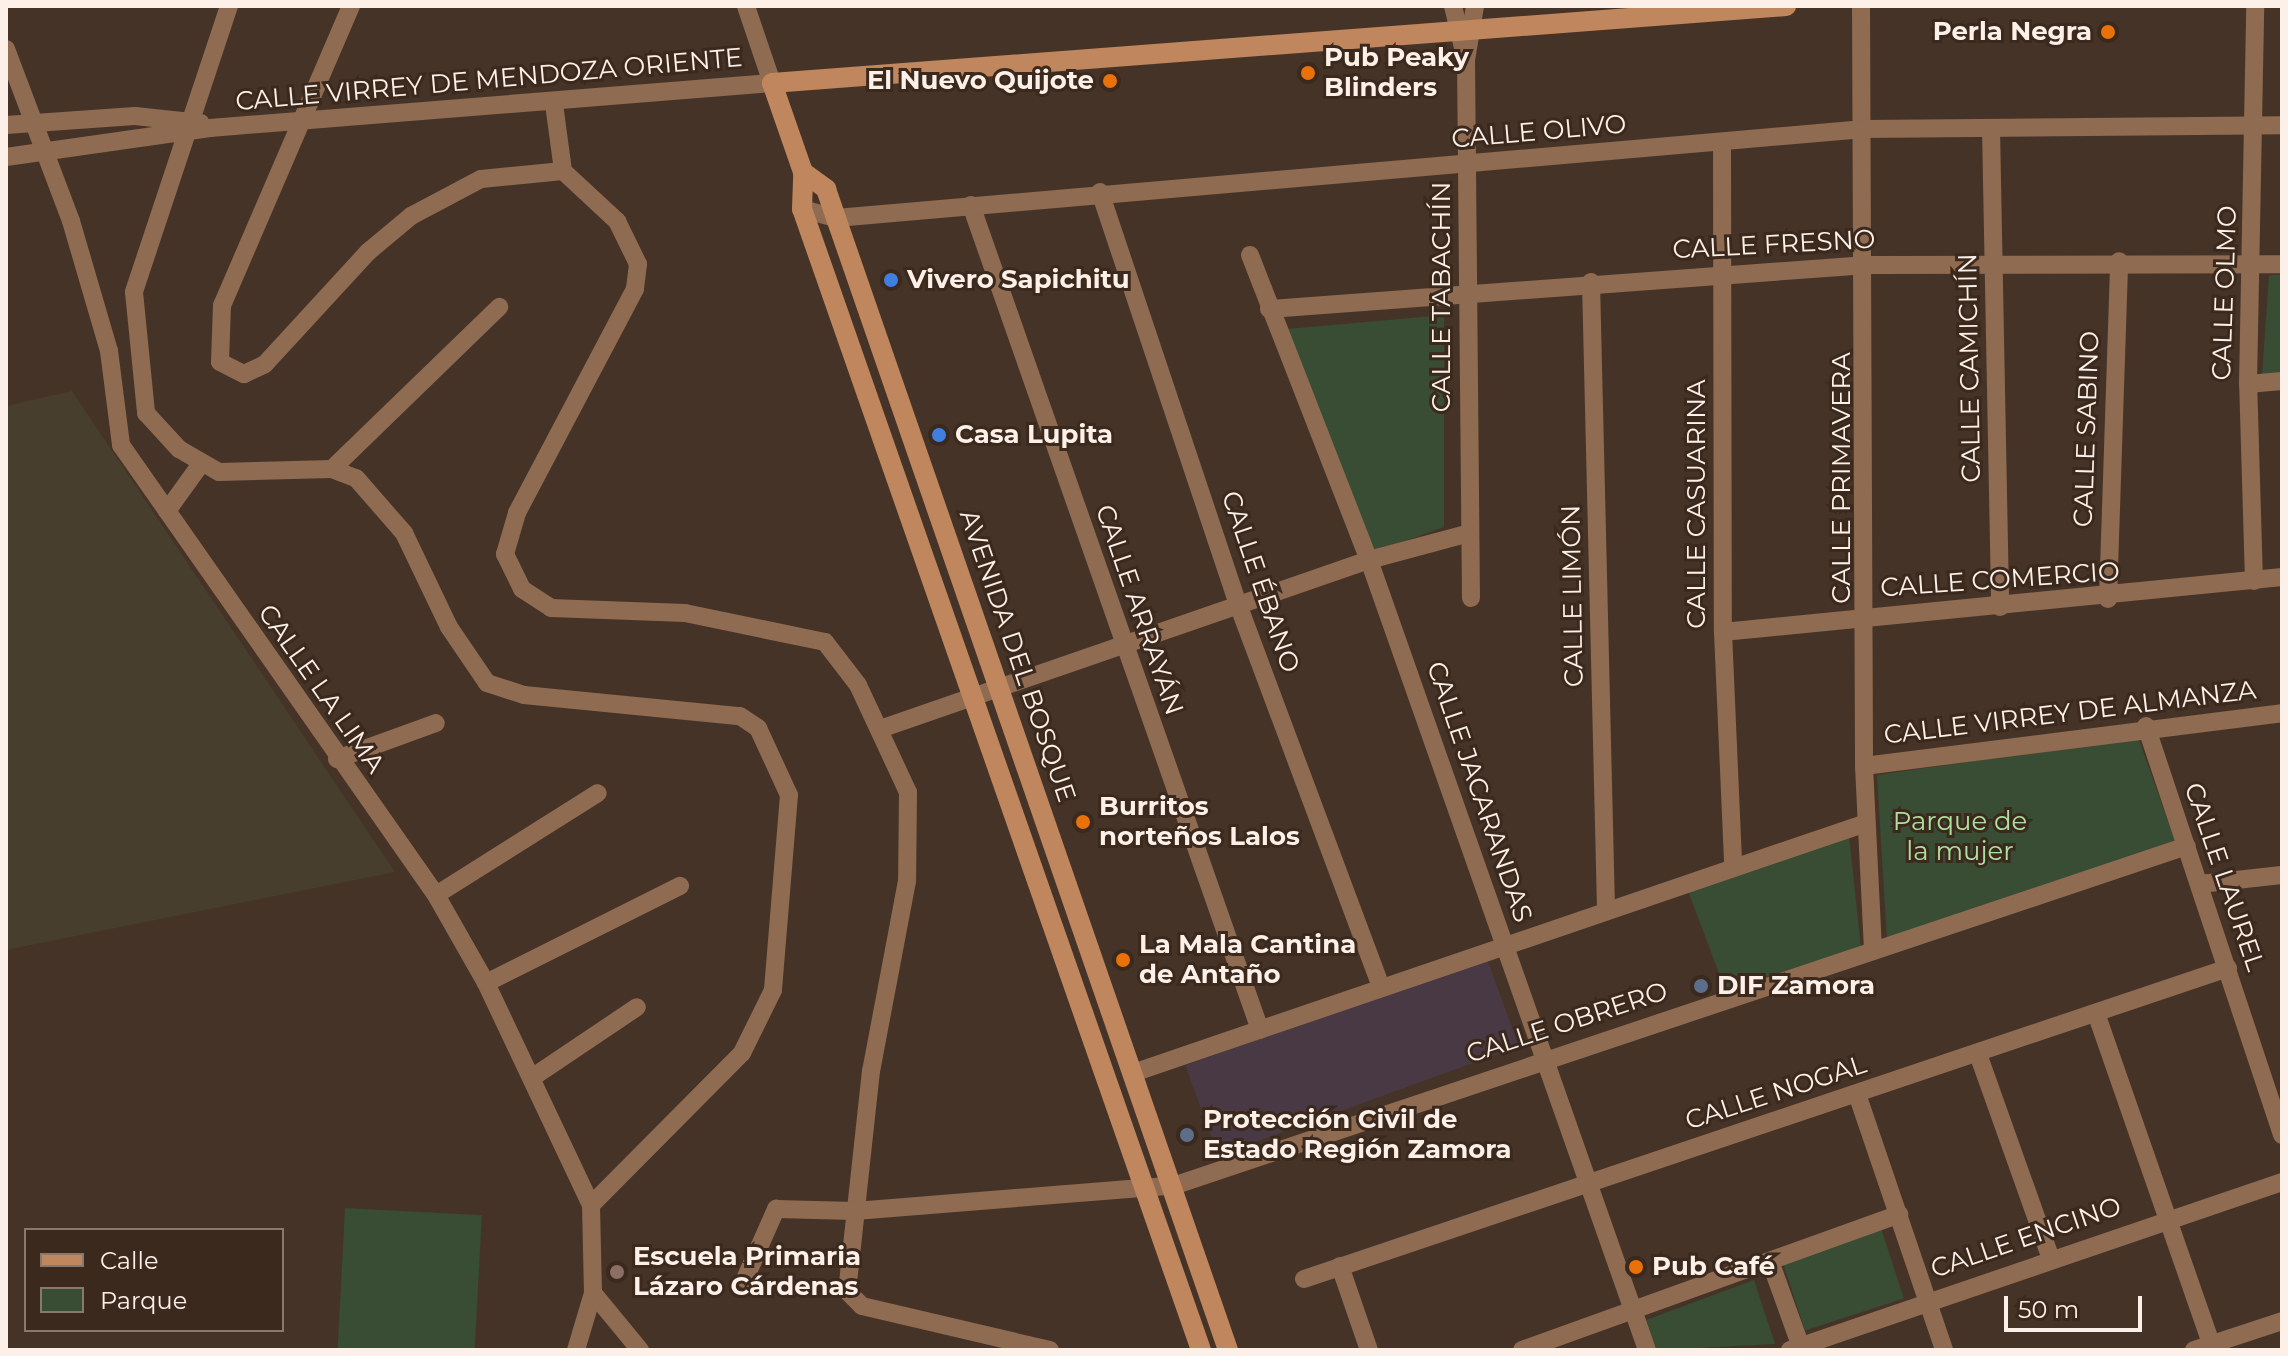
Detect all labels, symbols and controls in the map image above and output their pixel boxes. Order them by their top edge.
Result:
place label: Perla Negra [1933,16,2092,48]
marker: Perla Negra [2099,23,2117,41]
street label: CALLE VIRREY DE MENDOZA ORIENTE [234,42,744,118]
place label: Pub Peaky Blinders [1324,42,1469,104]
marker: Pub Peaky Blinders [1299,64,1317,82]
place label: El Nuevo Quijote [867,65,1094,97]
marker: El Nuevo Quijote [1101,72,1119,90]
street label: CALLE OLIVO [1450,109,1628,155]
street label: CALLE TABACHÍN [1426,182,1458,412]
street label: CALLE OLMO [2206,205,2244,381]
street label: CALLE FRESNO [1672,224,1876,266]
street label: CALLE CAMICHÍN [1952,253,1988,483]
place label: Vivero Sapichitu [907,264,1130,296]
marker: Vivero Sapichitu [882,271,900,289]
street label: CALLE SABINO [2068,330,2106,528]
street label: CALLE PRIMAVERA [1826,352,1858,604]
street label: CALLE CASUARINA [1681,379,1713,629]
place label: Casa Lupita [955,419,1113,451]
marker: Casa Lupita [930,426,948,444]
street label: CALLE ÉBANO [1214,487,1306,677]
street label: CALLE ARRAYÁN [1088,501,1190,719]
street label: CALLE LIMÓN [1556,505,1590,687]
street label: AVENIDA DEL BOSQUE [952,506,1082,806]
street label: CALLE COMERCIO [1879,556,2121,604]
street label: CALLE LA LIMA [251,599,391,779]
street label: CALLE JACARANDAS [1420,658,1538,926]
street label: CALLE VIRREY DE ALMANZA [1882,675,2258,751]
street label: CALLE LAUREL [2177,779,2271,975]
place label: Burritos norteños Lalos [1099,791,1300,852]
park label: Parque de la mujer [1893,806,2027,868]
marker: Burritos norteños Lalos [1074,813,1092,831]
place label: La Mala Cantina de Antaño [1139,929,1356,990]
marker: La Mala Cantina de Antaño [1114,951,1132,969]
place label: DIF Zamora [1717,970,1875,1002]
street label: CALLE OBRERO [1462,976,1672,1070]
marker: DIF Zamora [1692,977,1710,995]
street label: CALLE NOGAL [1682,1049,1870,1137]
place label: Protección Civil de Estado Región Zamora [1203,1104,1512,1166]
marker: Protección Civil de Estado Región Zamora [1178,1126,1196,1144]
street label: CALLE ENCINO [1927,1191,2125,1285]
legend [24,1228,284,1332]
place label: Escuela Primaria Lázaro Cárdenas [633,1241,861,1302]
text: Calle [100,1246,158,1275]
place label: Pub Café [1652,1251,1775,1283]
marker: Pub Café [1627,1258,1645,1276]
marker: Escuela Primaria Lázaro Cárdenas [608,1263,626,1281]
scale bar [2008,1280,2146,1330]
text: Parque [100,1286,187,1315]
text: 50 m [2018,1295,2079,1324]

